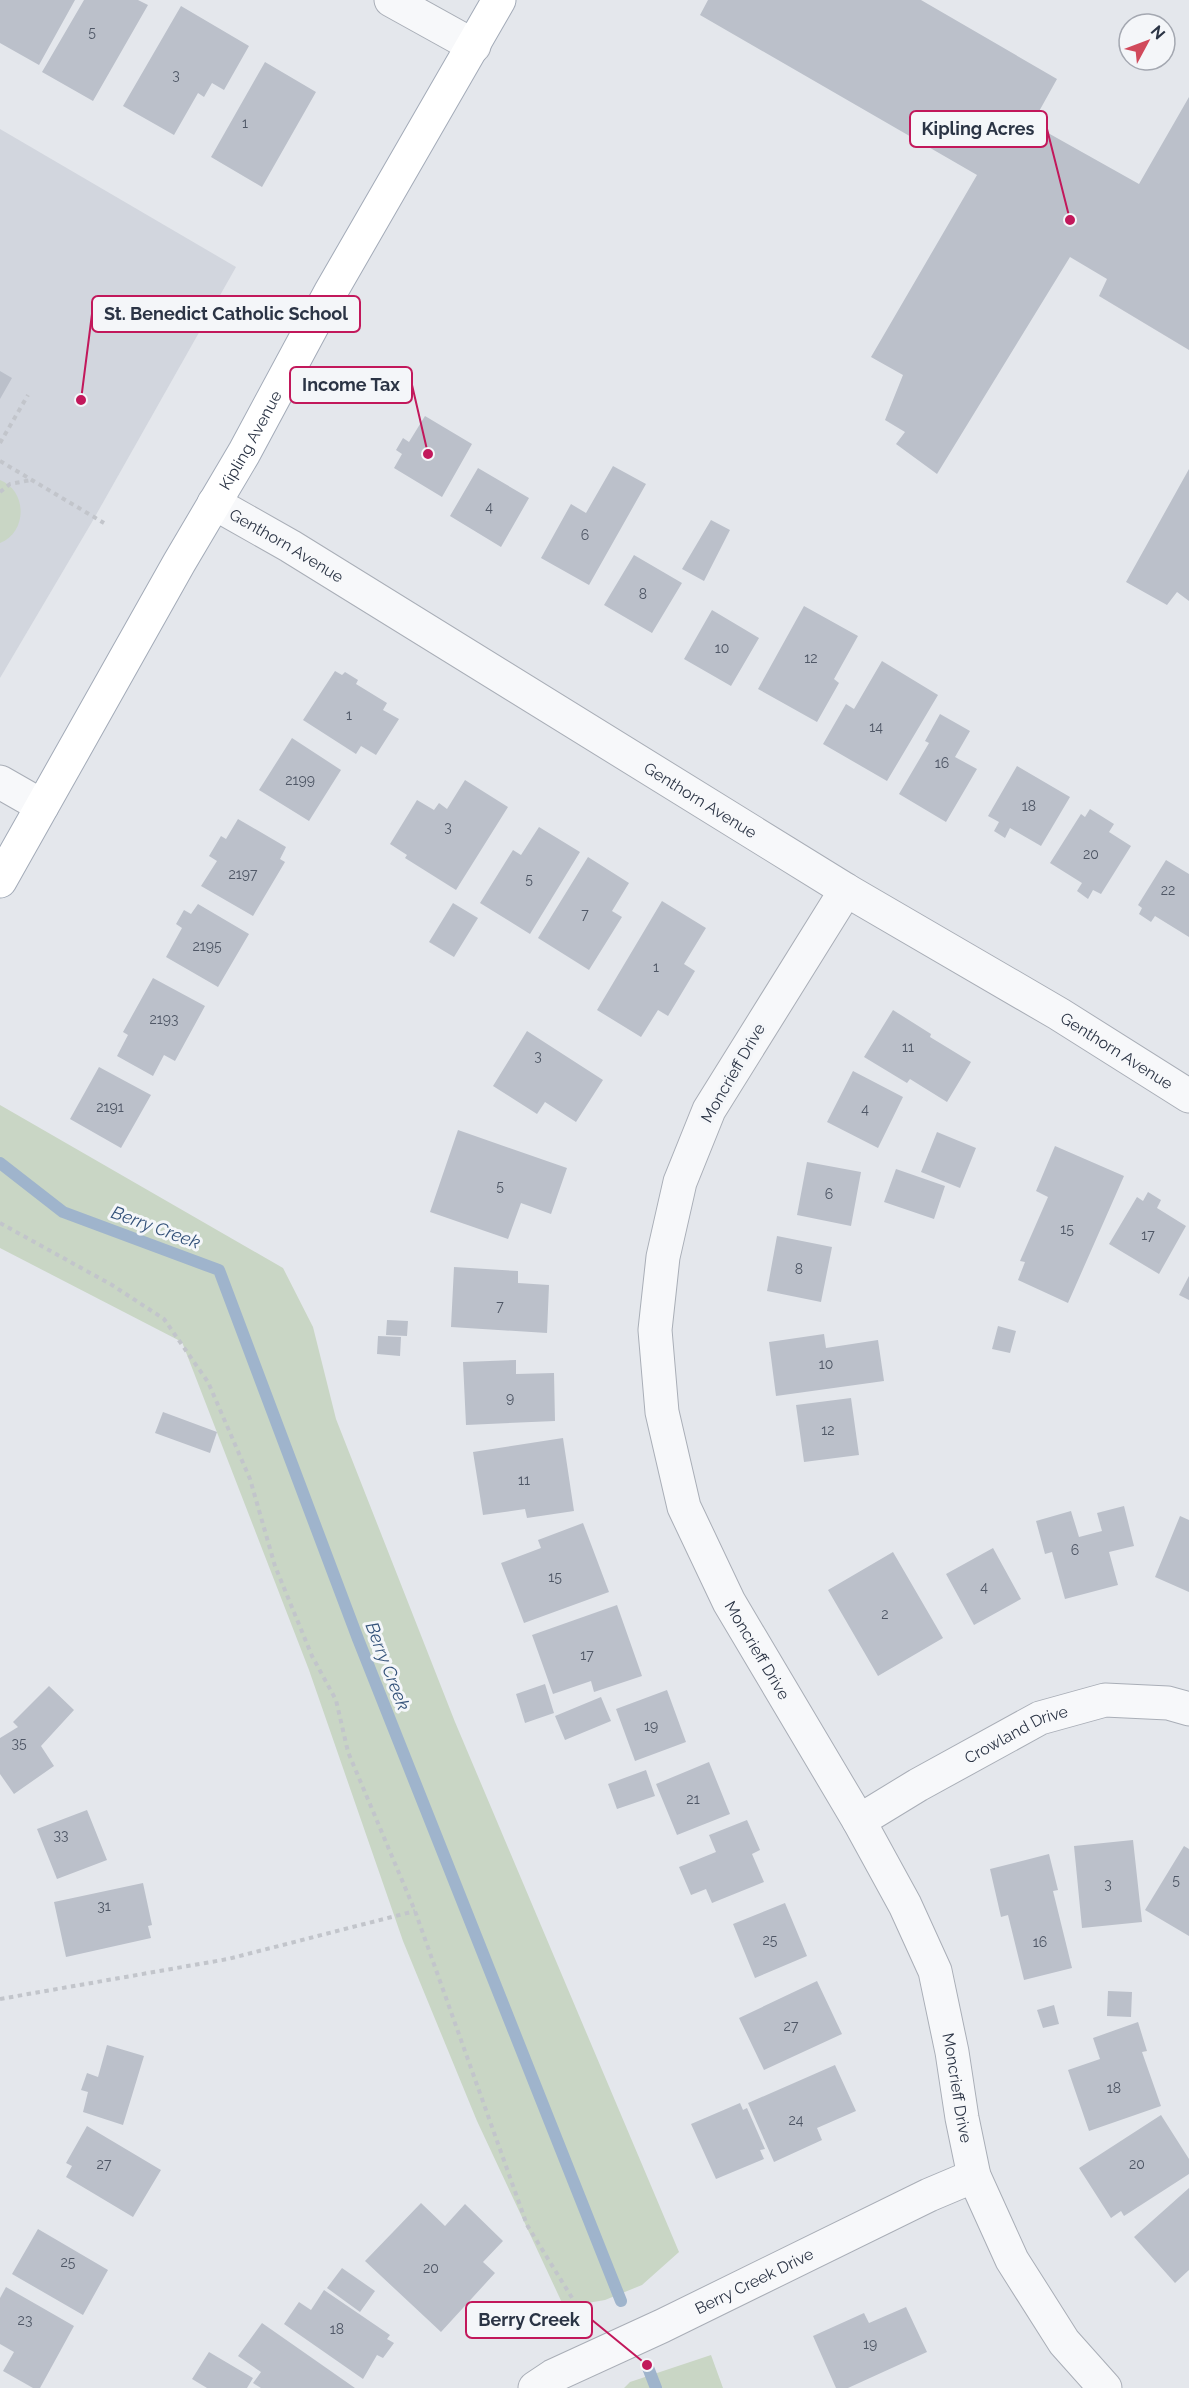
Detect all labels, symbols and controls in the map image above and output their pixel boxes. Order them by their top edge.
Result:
north arrow [1117,12,1177,72]
text: N [1147,22,1169,43]
house number: 5 [88,24,96,40]
house number: 3 [172,67,180,83]
callout: Kipling Acres [910,111,1047,147]
house number: 1 [242,115,248,131]
text: Kipling Acres [922,118,1035,139]
callout: St. Benedict Catholic School [92,296,360,332]
text: St. Benedict Catholic School [104,303,348,324]
callout: Income Tax [290,367,412,403]
text: Income Tax [302,374,400,395]
street label: Kipling Avenue [215,387,285,493]
house number: 4 [485,499,493,515]
street label: Genthorn Avenue [226,504,347,586]
house number: 6 [581,527,589,543]
house number: 8 [639,586,647,602]
house number: 10 [715,640,729,656]
house number: 12 [804,650,818,666]
house number: 1 [346,707,352,723]
house number: 14 [869,719,883,735]
house number: 16 [935,755,949,771]
street label: Genthorn Avenue [641,758,760,842]
house number: 2199 [285,772,315,788]
house number: 18 [1022,798,1036,814]
house number: 3 [444,819,452,835]
house number: 20 [1083,846,1099,862]
house number: 2197 [229,866,258,882]
house number: 5 [525,871,533,887]
house number: 22 [1161,882,1175,898]
house number: 7 [581,906,589,922]
house number: 2195 [192,938,222,954]
house number: 1 [653,959,659,975]
street label: Genthorn Avenue [1057,1008,1177,1093]
house number: 2193 [150,1011,178,1027]
street label: Moncrieff Drive [697,1020,769,1126]
house number: 11 [902,1039,914,1055]
house number: 3 [534,1048,542,1064]
house number: 2191 [96,1099,124,1115]
house number: 4 [861,1101,869,1117]
house number: 5 [496,1178,504,1194]
house number: 6 [825,1186,833,1202]
water label: Berry Creek [109,1201,204,1253]
house number: 15 [1060,1221,1074,1237]
house number: 17 [1141,1227,1155,1243]
house number: 8 [795,1261,803,1277]
house number: 7 [496,1298,504,1314]
house number: 10 [819,1356,833,1372]
house number: 9 [506,1390,514,1406]
house number: 12 [821,1422,835,1438]
house number: 11 [518,1472,530,1488]
house number: 6 [1071,1542,1079,1558]
house number: 15 [548,1569,562,1585]
house number: 4 [980,1579,988,1595]
street label: Moncrieff Drive [721,1597,794,1703]
house number: 2 [881,1606,889,1622]
water label: Berry Creek [362,1619,415,1714]
house number: 17 [580,1647,594,1663]
street label: Crowland Drive [961,1701,1070,1767]
house number: 19 [644,1718,658,1734]
house number: 35 [11,1735,27,1751]
house number: 21 [686,1791,700,1807]
house number: 33 [54,1827,68,1843]
house number: 5 [1172,1872,1180,1888]
house number: 3 [1104,1876,1112,1892]
house number: 31 [97,1898,111,1914]
house number: 25 [763,1932,778,1948]
house number: 16 [1033,1934,1047,1950]
house number: 27 [784,2018,799,2034]
street label: Moncrieff Drive [939,2031,976,2145]
house number: 18 [1107,2080,1121,2096]
house number: 24 [789,2112,804,2128]
house number: 27 [97,2156,112,2172]
house number: 20 [1129,2156,1145,2172]
street label: Berry Creek Drive [692,2244,816,2318]
house number: 25 [61,2254,76,2270]
house number: 20 [423,2260,439,2276]
callout: Berry Creek [466,2302,592,2338]
text: Berry Creek [478,2309,581,2330]
house number: 23 [18,2312,32,2328]
house number: 18 [330,2321,344,2337]
house number: 19 [863,2336,877,2352]

